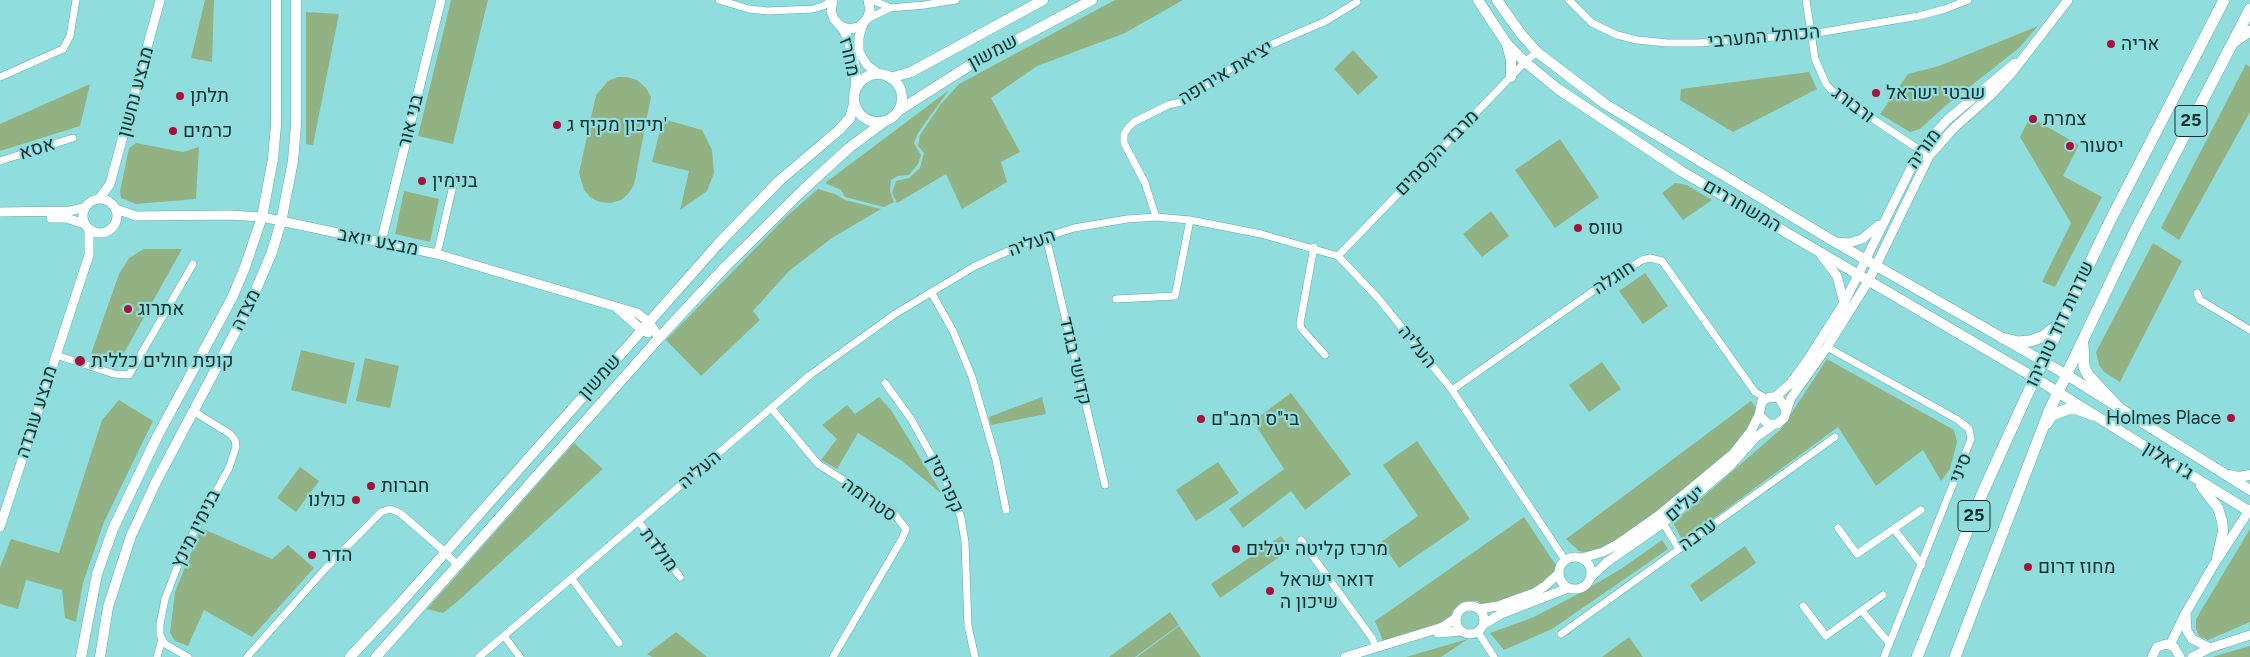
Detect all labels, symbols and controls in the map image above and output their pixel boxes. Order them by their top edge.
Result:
street label: הכותל המערבי [1707,21,1821,53]
street label: שמשון [964,29,1022,75]
place label: אריה [2121,33,2159,55]
street label: מחרז [833,35,865,79]
street label: יציאת אירופה [1174,36,1278,110]
marker: אריה [2105,38,2117,50]
street label: מבצע נחשון [113,44,159,140]
street label: ורבורג [1827,82,1879,128]
place label: שבטי ישראל [1886,82,1985,104]
place label: תלתן [190,85,229,107]
marker: שבטי ישראל [1870,87,1882,99]
marker: תלתן [174,90,186,102]
street label: בני אור [393,92,429,150]
street label: מרבד הקסמים [1390,105,1484,201]
road number: 25 [2175,105,2207,136]
place label: צמרת [2043,108,2087,130]
marker: צמרת [2027,113,2039,125]
place label: תיכון מקיף ג' [567,114,667,136]
marker: תיכון מקיף ג' [551,119,563,131]
place label: כרמים [183,120,232,142]
marker: כרמים [167,125,179,137]
street label: מוריה [1902,125,1946,173]
street label: אסא [16,133,58,165]
place label: יסעור [2080,135,2124,157]
marker: יסעור [2064,140,2076,152]
place label: בנימין [432,170,478,192]
marker: בנימין [416,175,428,187]
street label: המשחררים [1699,175,1785,237]
place label: טווס [1588,217,1623,239]
marker: טווס [1572,222,1584,234]
street label: מבצע יואב [336,223,420,261]
street label: העליה [1005,224,1059,262]
street label: חוגלה [1589,256,1639,300]
street label: שדרות דוד טוביהו [2021,257,2099,391]
street label: מצדה [226,285,266,335]
place label: אתרוג [138,298,184,320]
marker: אתרוג [122,303,134,315]
street label: קדושי בגדד [1054,315,1096,407]
street label: העליה [1393,321,1441,373]
place label: קופת חולים כללית [91,350,234,372]
street label: שמשון [574,350,626,404]
marker: קופת חולים כללית [73,354,87,368]
street label: מבצע עובדה [11,363,63,461]
place label: Holmes Place [2106,407,2221,429]
place label: בי"ס רמב"ם [1211,408,1299,430]
marker: Holmes Place [2225,412,2237,424]
marker: בי"ס רמב"ם [1195,413,1207,425]
street label: ג'ו אלון [2139,437,2197,485]
street label: העליה [674,446,726,494]
street label: סיני [1945,450,1977,486]
street label: קפריסין [922,451,968,517]
street label: סטרומה [837,473,901,527]
place label: חברות [381,475,429,497]
marker: חברות [365,480,377,492]
street label: יעלים [1661,481,1709,527]
street label: בנימין מינץ [166,486,226,572]
place label: כולנו [308,489,346,511]
marker: כולנו [350,494,362,506]
road number: 25 [1958,501,1990,532]
street label: ערבה [1675,514,1721,556]
street label: מולדת [635,524,683,576]
place label: מרכז קליטה יעלים [1246,538,1388,560]
marker: מרכז קליטה יעלים [1230,543,1242,555]
place label: הדר [322,544,352,566]
marker: הדר [306,549,318,561]
place label: מחוז דרום [2038,556,2115,578]
marker: מחוז דרום [2022,561,2034,573]
place label: דואר ישראל שיכון ה [1280,569,1374,613]
marker: דואר ישראל שיכון ה [1264,585,1276,597]

